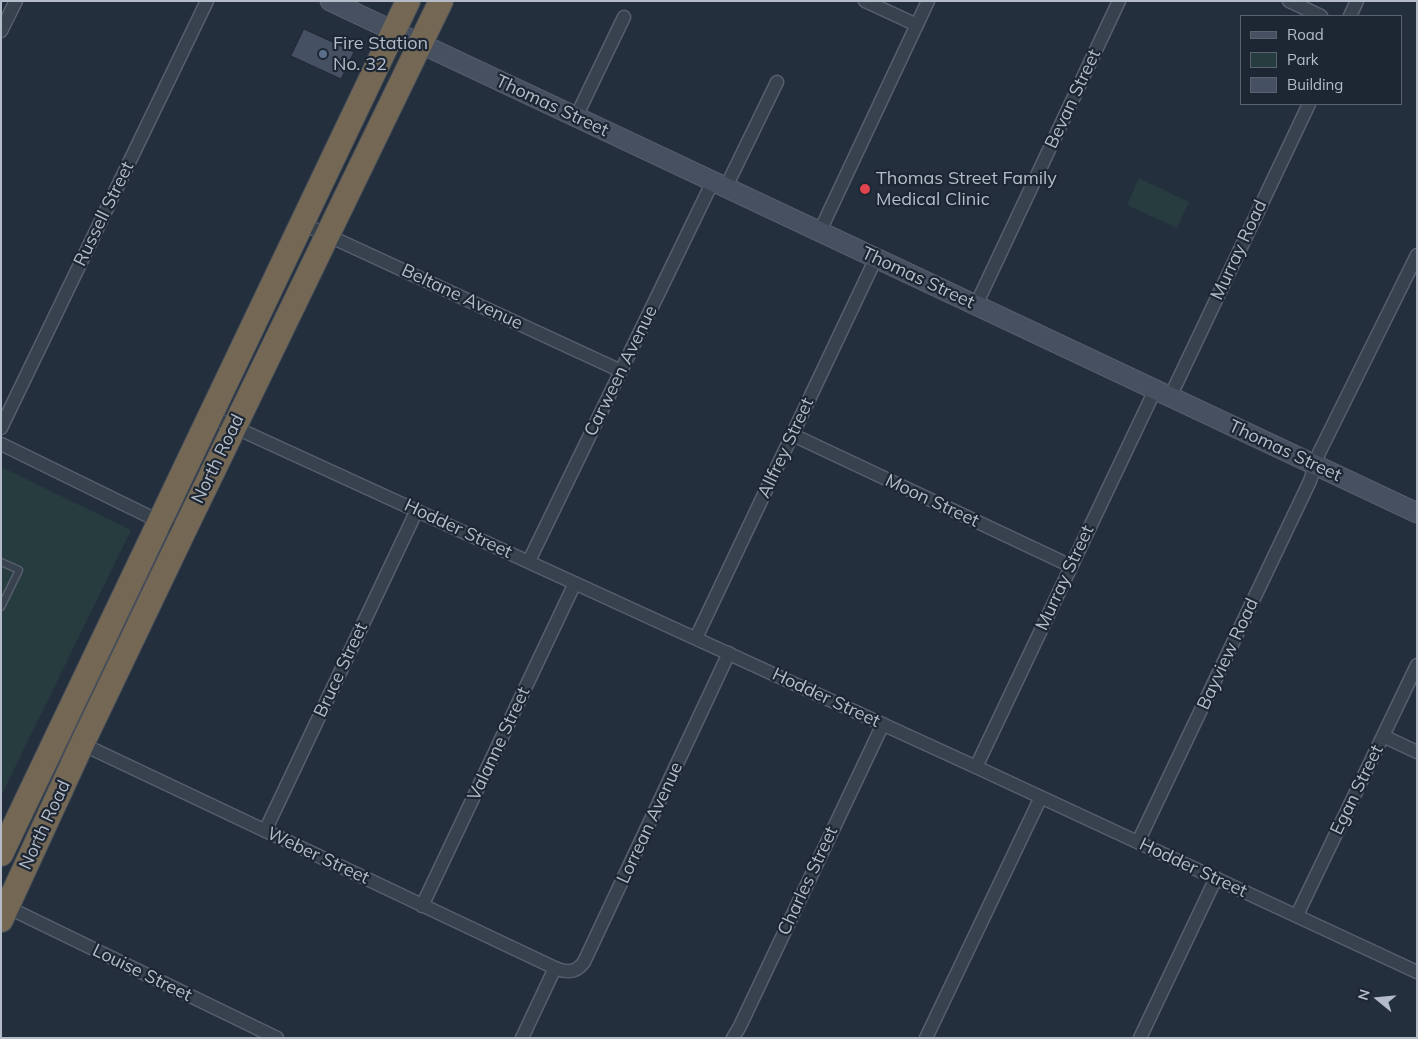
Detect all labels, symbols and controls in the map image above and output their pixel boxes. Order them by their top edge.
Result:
legend [1240,15,1403,105]
text: Road [1287,25,1324,44]
place label: Fire Station No. 32 [333,33,428,76]
street label: Bevan Street [1041,46,1105,152]
marker: Fire Station No. 32 [317,48,329,60]
text: Park [1287,50,1319,69]
street label: Thomas Street [492,70,612,142]
text: Building [1287,75,1343,94]
street label: Russell Street [69,158,139,270]
place label: Thomas Street Family Medical Clinic [876,168,1057,210]
marker: Thomas Street Family Medical Clinic [858,182,872,196]
street label: Murray Road [1206,197,1272,303]
street label: Thomas Street [858,242,978,314]
street label: Beltane Avenue [398,259,526,335]
street label: Carween Avenue [580,302,662,440]
street label: Allfrey Street [753,394,819,502]
street label: North Road [187,411,249,507]
street label: Thomas Street [1225,415,1345,487]
street label: Moon Street [882,470,982,532]
street label: Hodder Street [401,495,515,563]
street label: Murray Street [1031,522,1099,634]
street label: Bayview Road [1193,595,1263,713]
street label: Bruce Street [310,619,372,721]
street label: Hodder Street [769,664,883,732]
street label: Valanne Street [463,684,535,804]
street label: Egan Street [1326,742,1388,838]
street label: Lorrean Avenue [612,759,688,887]
street label: North Road [15,777,75,873]
street label: Weber Street [263,823,373,889]
street label: Charles Street [773,823,843,939]
street label: Hodder Street [1136,834,1250,902]
street label: Louise Street [89,940,195,1006]
north arrow [1353,974,1403,1024]
text: N [1354,987,1374,1002]

